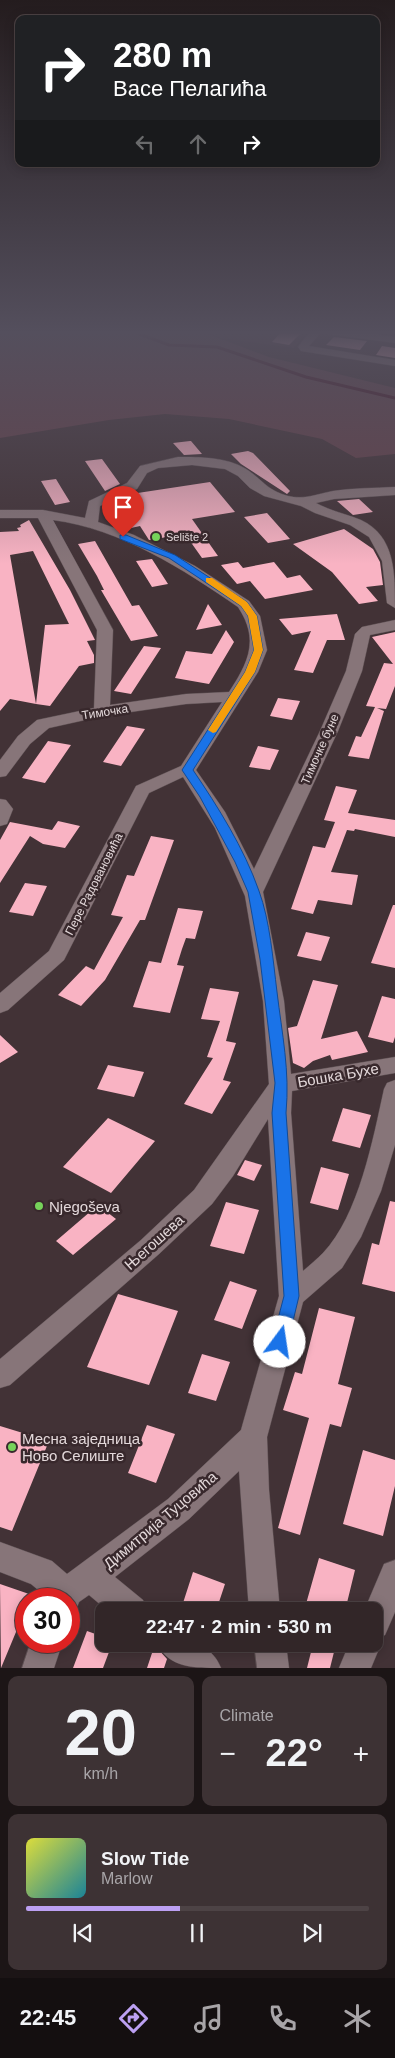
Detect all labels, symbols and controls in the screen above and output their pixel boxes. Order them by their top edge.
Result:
icon: right [30,35,95,100]
text: 280 m [113,35,212,74]
text: Васе Пелагића [113,76,266,101]
icon: left [131,130,159,158]
icon: ahead [184,130,212,158]
icon: right [237,130,265,158]
pin [102,486,144,537]
icon: arrive [109,493,137,521]
marker: Selište 2 [150,531,162,543]
place label: Selište 2 [166,531,208,543]
street label: Тимочка [81,701,129,723]
street label: Тимочке буне [298,711,342,786]
street label: Пере Радовановића [62,830,126,937]
street label: Бошка Бухе [296,1059,380,1091]
place label: Njegoševa [49,1198,121,1215]
marker: Njegoševa [33,1200,45,1212]
street label: Његошева [121,1211,187,1273]
position arrow [253,1315,305,1367]
place label: Месна заједница Ново Селиште [22,1430,141,1464]
marker: Месна заједница Ново Селиште [6,1441,18,1453]
street label: Димитрија Туцовића [100,1467,220,1572]
speed limit sign: 30 [15,1588,80,1653]
text: 22:47 · 2 min · 530 m [146,1616,332,1637]
text: 20 [65,1696,137,1769]
text: Climate [220,1707,274,1724]
text: 22° [266,1732,323,1774]
text: − [220,1738,236,1769]
text: + [353,1738,369,1769]
text: km/h [83,1765,118,1782]
text: Slow Tide [101,1848,189,1869]
text: Marlow [101,1870,153,1887]
icon: previous [69,1919,97,1947]
icon: pause [183,1919,211,1947]
icon: next [298,1919,326,1947]
icon: directions [116,2001,151,2036]
icon: music [191,2001,226,2036]
icon: phone [265,2001,300,2036]
icon: climate [340,2001,375,2036]
text: 22:45 [20,2005,76,2030]

